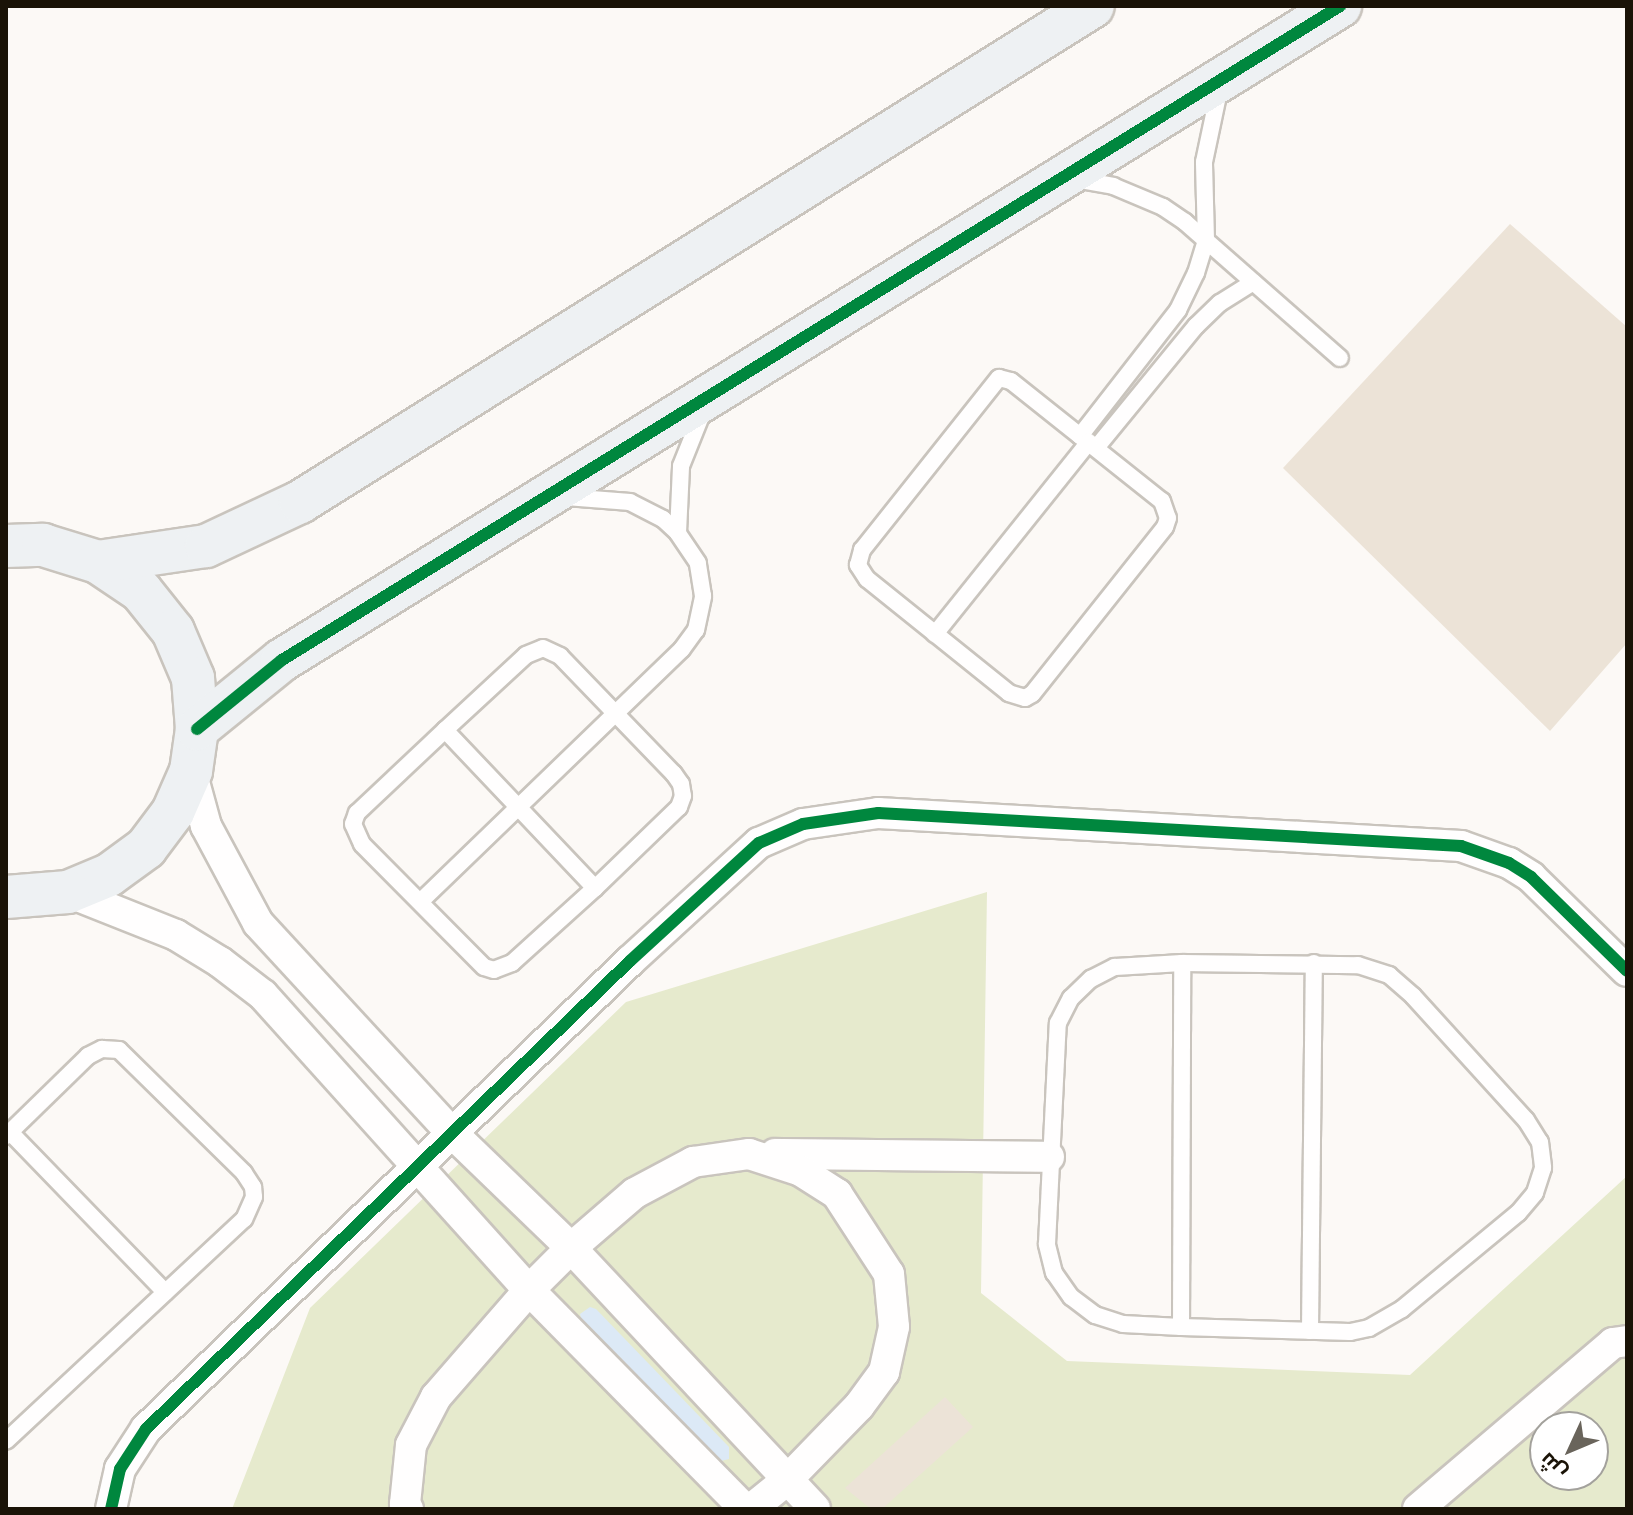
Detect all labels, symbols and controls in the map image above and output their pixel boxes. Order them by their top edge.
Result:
north arrow [1529,1411,1609,1491]
text: ش [1534,1447,1572,1485]

